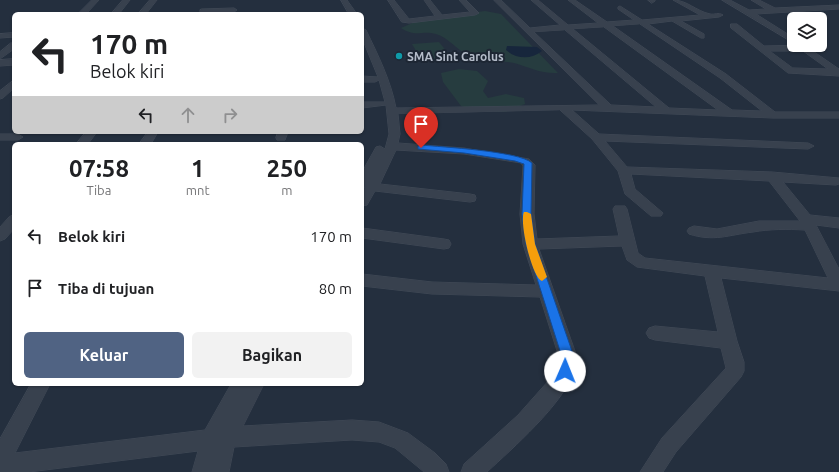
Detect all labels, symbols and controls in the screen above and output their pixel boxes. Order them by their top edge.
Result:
map controls [787,12,827,52]
button: layers [787,12,827,52]
icon: left [24,28,76,80]
text: 170 m [90,28,168,59]
place label: SMA Sint Carolus [407,50,504,63]
marker: SMA Sint Carolus [394,51,404,61]
text: Belok kiri [90,61,164,81]
icon: left [135,104,157,126]
icon: ahead [177,104,199,126]
icon: right [219,104,241,126]
pin [404,107,438,148]
icon: arrive [410,113,432,135]
text: 07:58 [69,155,129,182]
text: 1 [191,155,205,182]
text: 250 [267,155,307,182]
text: Tiba [86,183,111,197]
text: mnt [186,183,210,197]
text: m [281,183,292,197]
icon: left [24,225,46,247]
text: Belok kiri [58,228,125,245]
text: 170 m [310,228,352,245]
icon: arrive [24,277,46,299]
text: Tiba di tujuan [58,280,154,297]
text: 80 m [319,280,352,297]
button: Keluar [24,332,184,378]
button: Bagikan [192,332,352,378]
position arrow [544,350,586,392]

